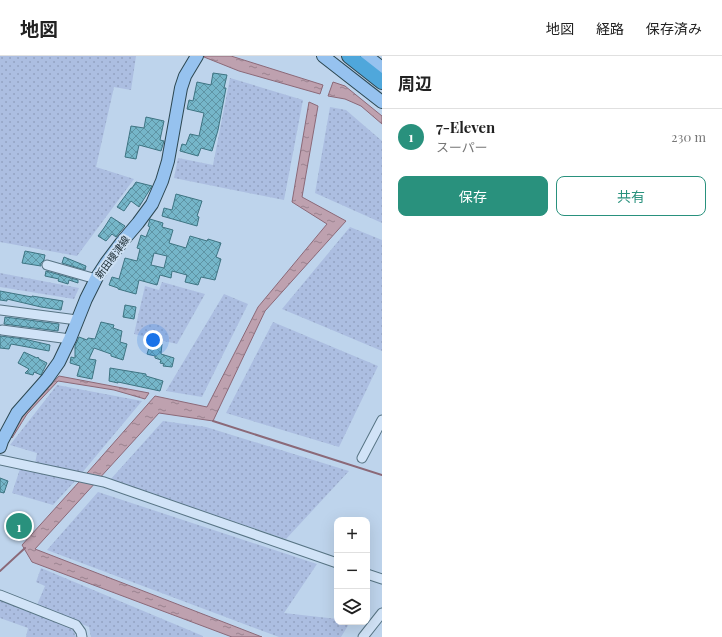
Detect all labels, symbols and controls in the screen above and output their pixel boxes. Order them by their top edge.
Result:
text: 地図 [20,15,58,41]
text: 地図 [546,19,574,38]
text: 経路 [596,19,624,38]
text: 保存済み [646,19,702,38]
text: 周辺 [398,72,432,94]
text: 7-Eleven [436,117,495,137]
text: 1 [409,128,413,145]
text: 230 m [671,128,706,145]
text: スーパー [436,138,488,155]
button: 保存 [398,176,548,216]
button: 共有 [556,176,706,216]
street label: 新田榎津線 [92,233,132,281]
your location [143,330,163,350]
pin: 1 [6,511,32,541]
map controls [334,517,370,625]
button: + [334,517,370,553]
button: − [334,553,370,589]
button: layers [334,589,370,625]

